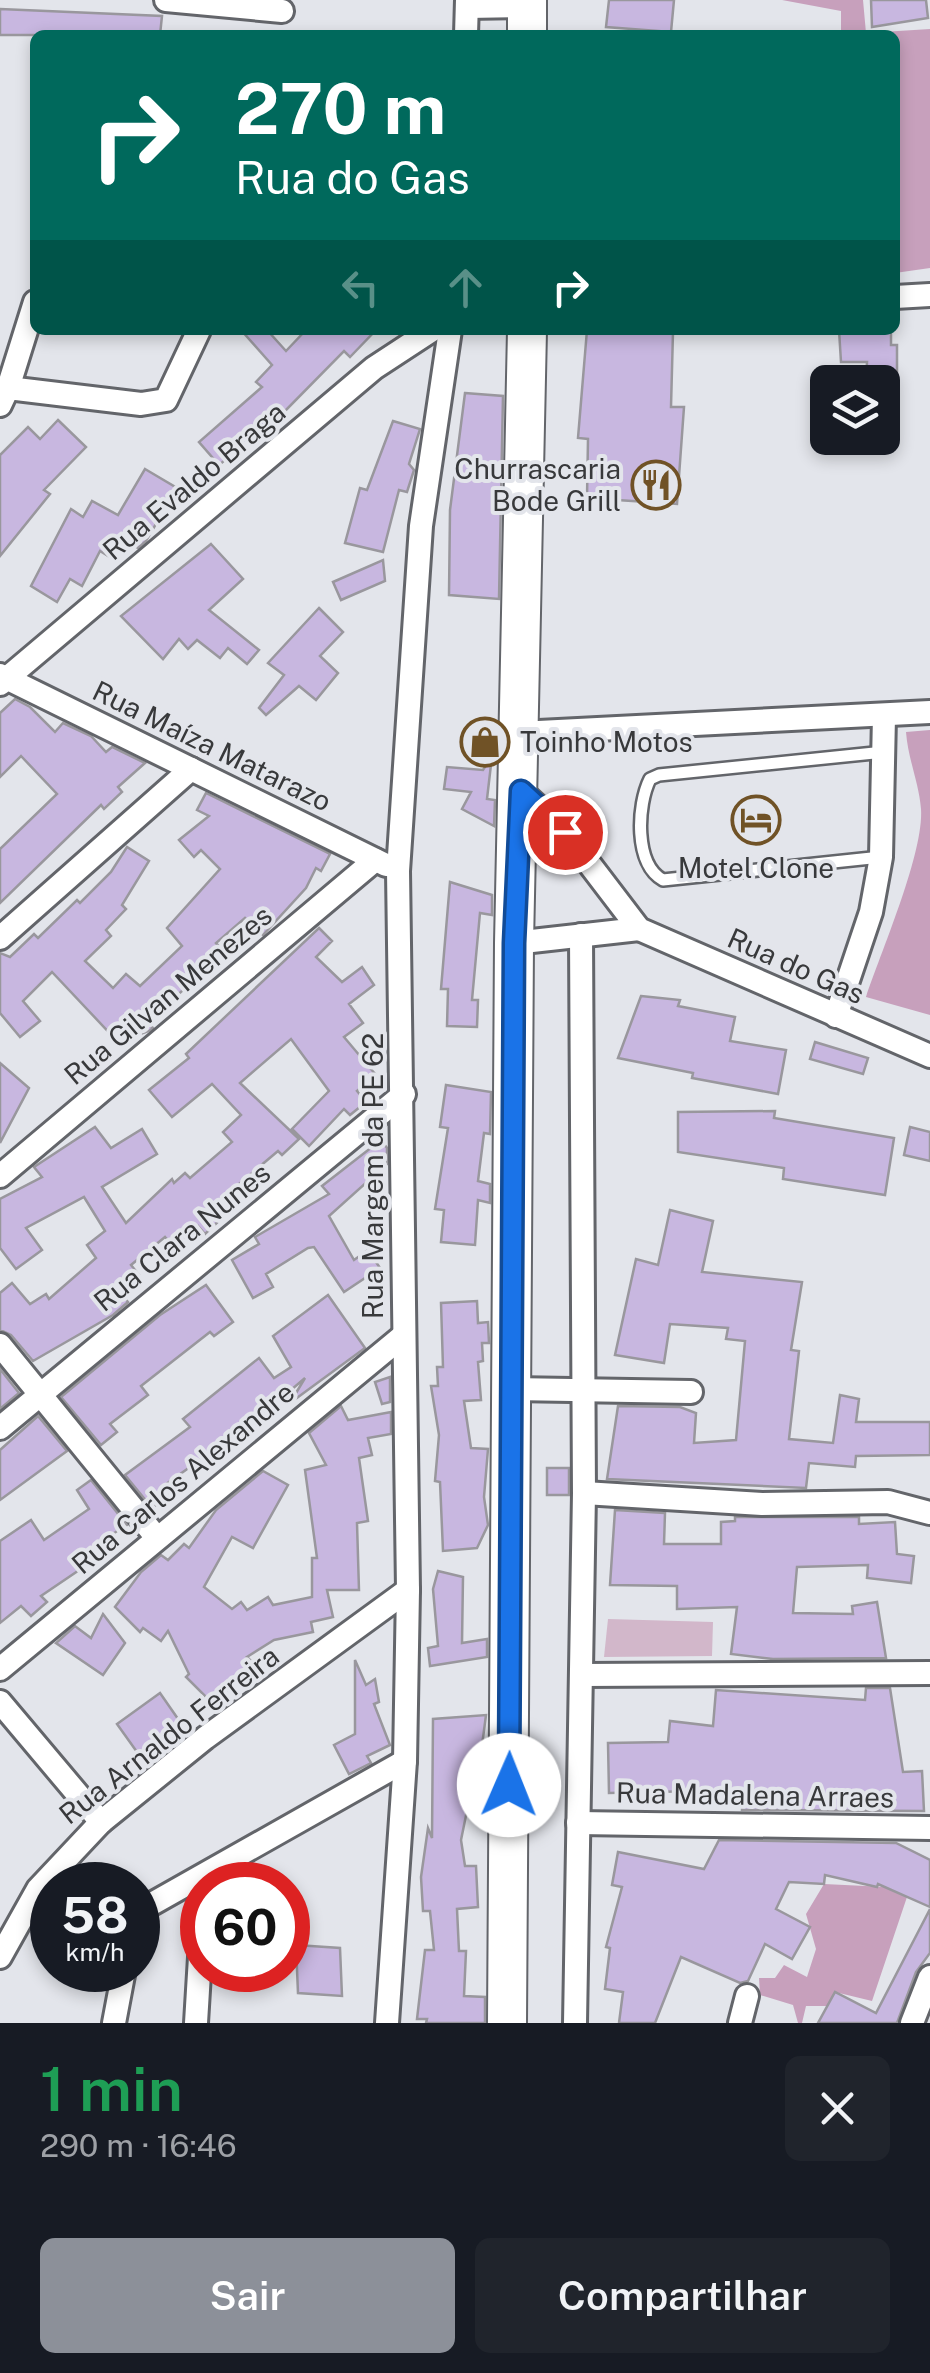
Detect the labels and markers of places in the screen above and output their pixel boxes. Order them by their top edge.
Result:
place label: Churrascaria Bode Grill [454,452,621,517]
restaurant icon: Churrascaria Bode Grill [630,459,682,511]
shop icon: Toinho Motos [459,716,511,768]
place label: Toinho Motos [520,725,693,758]
pin [523,790,608,875]
hotel icon: Motel Clone [730,794,782,846]
place label: Motel Clone [678,851,834,884]

